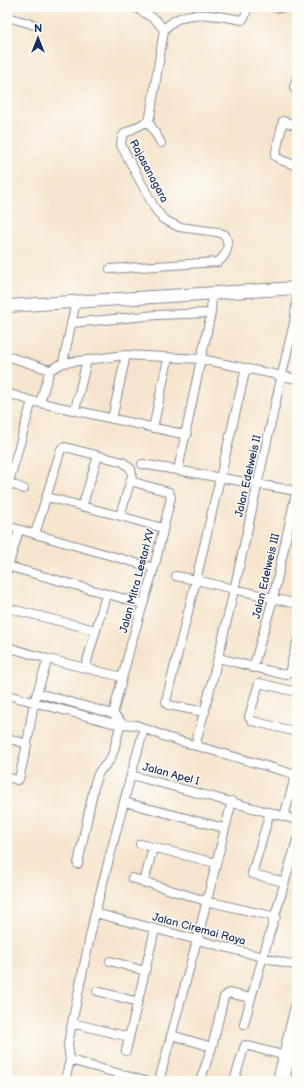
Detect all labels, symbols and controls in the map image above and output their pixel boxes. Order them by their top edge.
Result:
north arrow [18,18,58,58]
text: N [34,22,42,35]
street label: Rajasanagara [127,137,171,205]
street label: Jalan Edelweis II [232,433,264,518]
street label: Jalan Mitra Lestari XV [117,527,157,634]
street label: Jalan Edelweis III [250,532,282,620]
street label: Jalan Apel I [141,760,201,788]
street label: Jalan Ciremai Raya [151,910,247,948]

